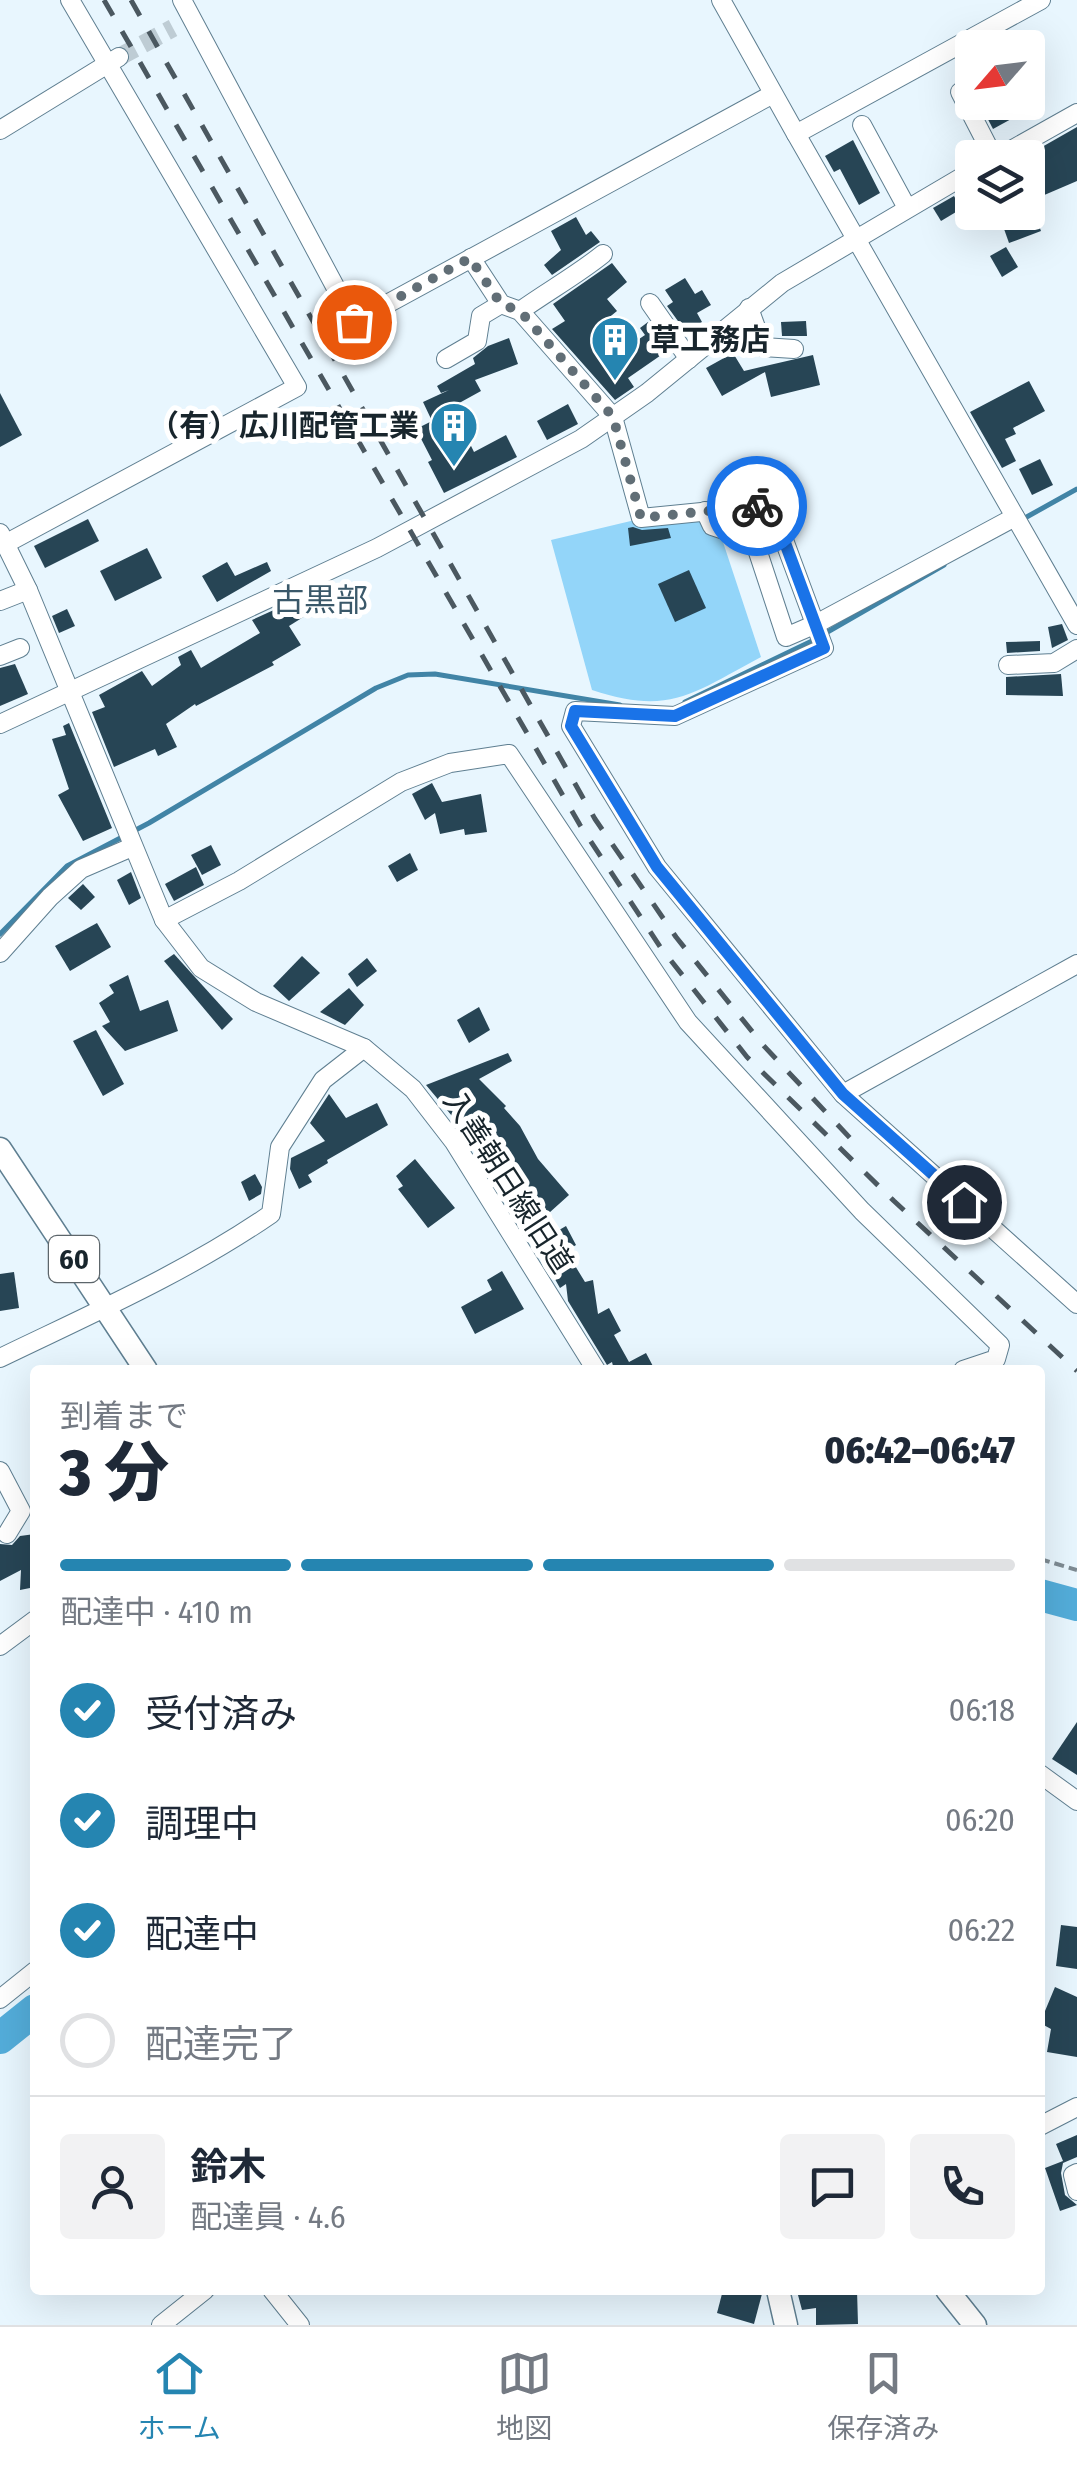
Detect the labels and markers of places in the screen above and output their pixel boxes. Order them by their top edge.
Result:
pin [312,280,397,365]
building icon: 草工務店 [589,314,641,382]
place label: 草工務店 [650,322,770,358]
building icon: （有）広川配管工業 [428,400,480,468]
place label: （有）広川配管工業 [149,408,419,444]
pin [922,1160,1007,1245]

